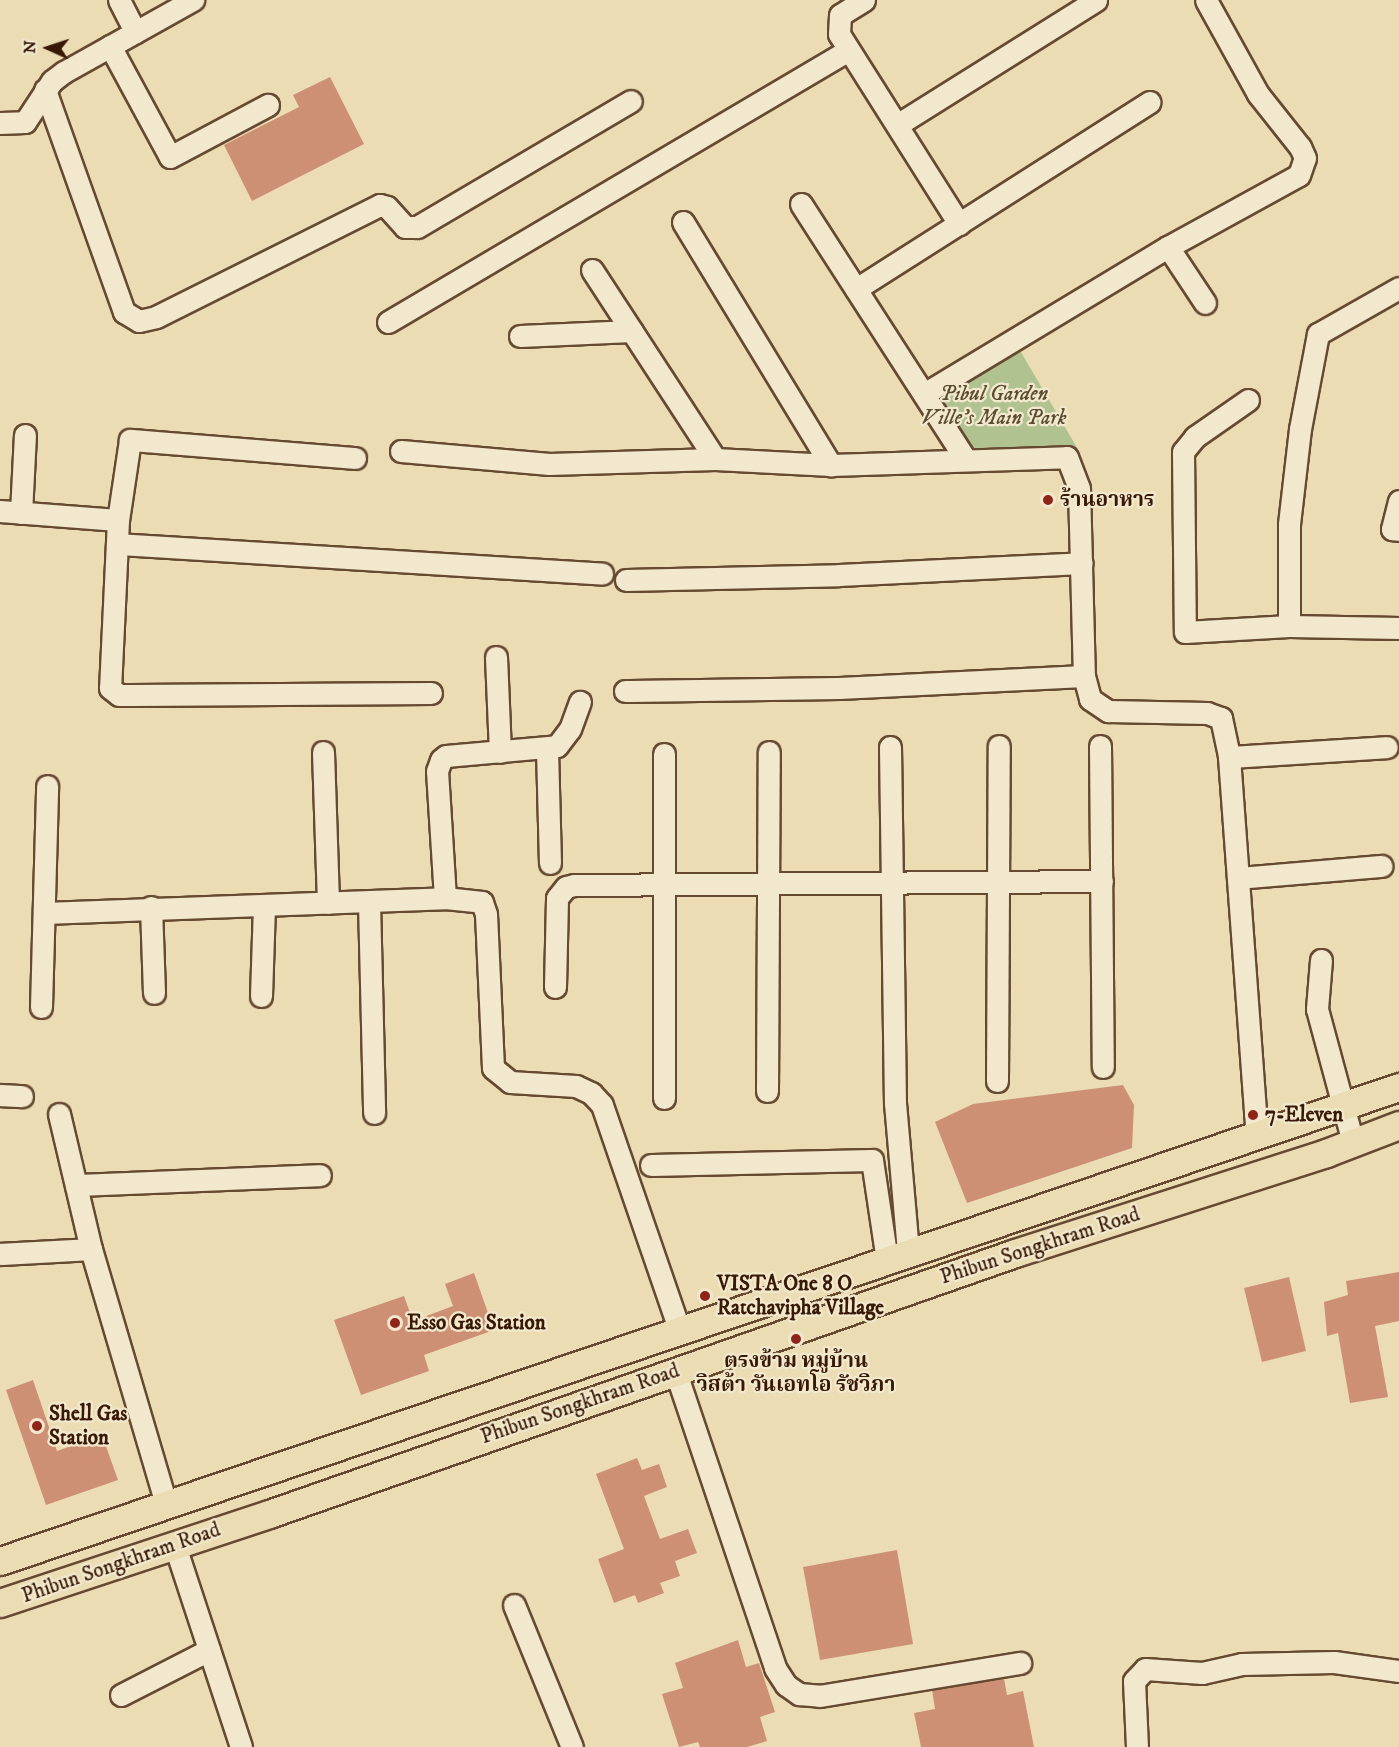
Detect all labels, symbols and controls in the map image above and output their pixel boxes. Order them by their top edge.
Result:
north arrow [18,18,78,78]
text: N [20,40,40,54]
park label: Pibul Garden Ville's Main Park [922,381,1066,431]
place label: ร้านอาหาร [1060,487,1154,513]
marker: ร้านอาหาร [1041,493,1055,507]
place label: 7-Eleven [1265,1102,1343,1128]
marker: 7-Eleven [1246,1108,1260,1122]
street label: Phibun Songkhram Road [937,1202,1143,1290]
place label: VISTA One 8 O Ratchavipha Village [717,1271,884,1321]
marker: VISTA One 8 O Ratchavipha Village [698,1289,712,1303]
place label: Esso Gas Station [407,1310,546,1336]
marker: Esso Gas Station [388,1316,402,1330]
marker: ตรงข้าม หมู่บ้าน วิสต้า วันเอทโอ รัชวิภา [789,1332,803,1346]
place label: ตรงข้าม หมู่บ้าน วิสต้า วันเอทโอ รัชวิภา [696,1348,896,1398]
street label: Phibun Songkhram Road [477,1358,683,1450]
place label: Shell Gas Station [49,1401,127,1451]
marker: Shell Gas Station [30,1419,44,1433]
street label: Phibun Songkhram Road [18,1517,224,1609]

